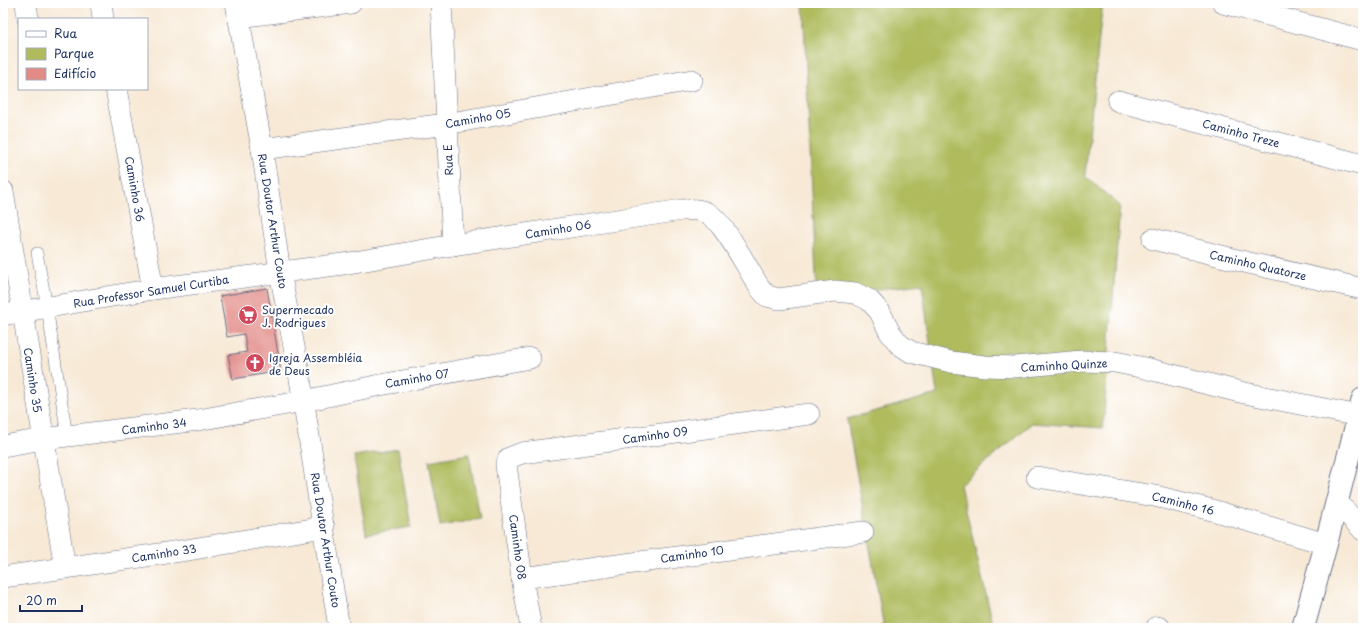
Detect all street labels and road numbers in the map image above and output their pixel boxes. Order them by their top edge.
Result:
street label: Caminho 05 [444,104,512,132]
street label: Caminho Treze [1200,115,1282,151]
street label: Rua E [439,144,457,176]
street label: Rua Doutor Arthur Couto [254,152,292,290]
street label: Caminho 36 [121,155,149,223]
street label: Caminho 06 [524,215,593,243]
street label: Caminho Quatorze [1208,246,1308,284]
street label: Rua Professor Samuel Curtiba [72,270,230,312]
street label: Caminho 35 [19,346,47,414]
street label: Caminho Quinze [1020,354,1108,376]
street label: Caminho 07 [384,364,450,392]
street label: Caminho 34 [120,414,188,438]
street label: Caminho 09 [621,422,689,448]
street label: Rua Doutor Arthur Couto [307,471,345,609]
street label: Caminho 16 [1150,487,1216,519]
street label: Caminho 08 [505,513,531,581]
street label: Caminho 33 [130,539,198,567]
street label: Caminho 10 [659,541,725,567]

